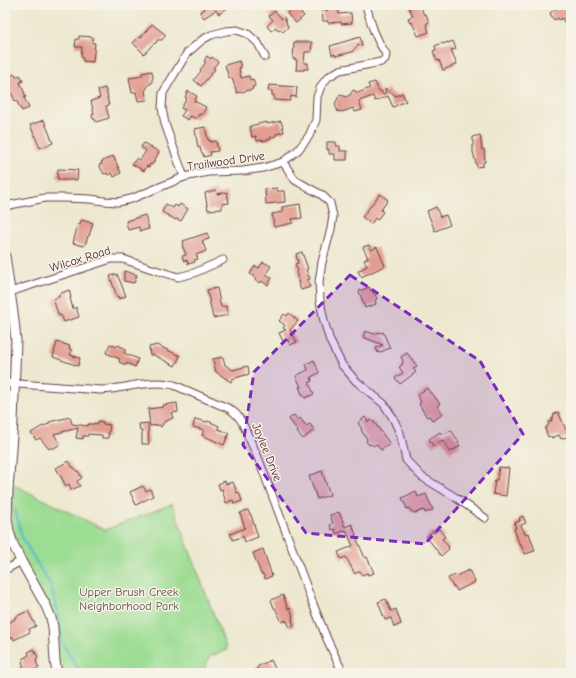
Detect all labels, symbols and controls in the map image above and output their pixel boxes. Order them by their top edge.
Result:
street label: Trailwood Drive [186,149,266,173]
street label: Wilcox Road [48,243,112,275]
street label: Jaylee Drive [249,421,285,483]
park label: Upper Brush Creek Neighborhood Park [79,585,179,613]

